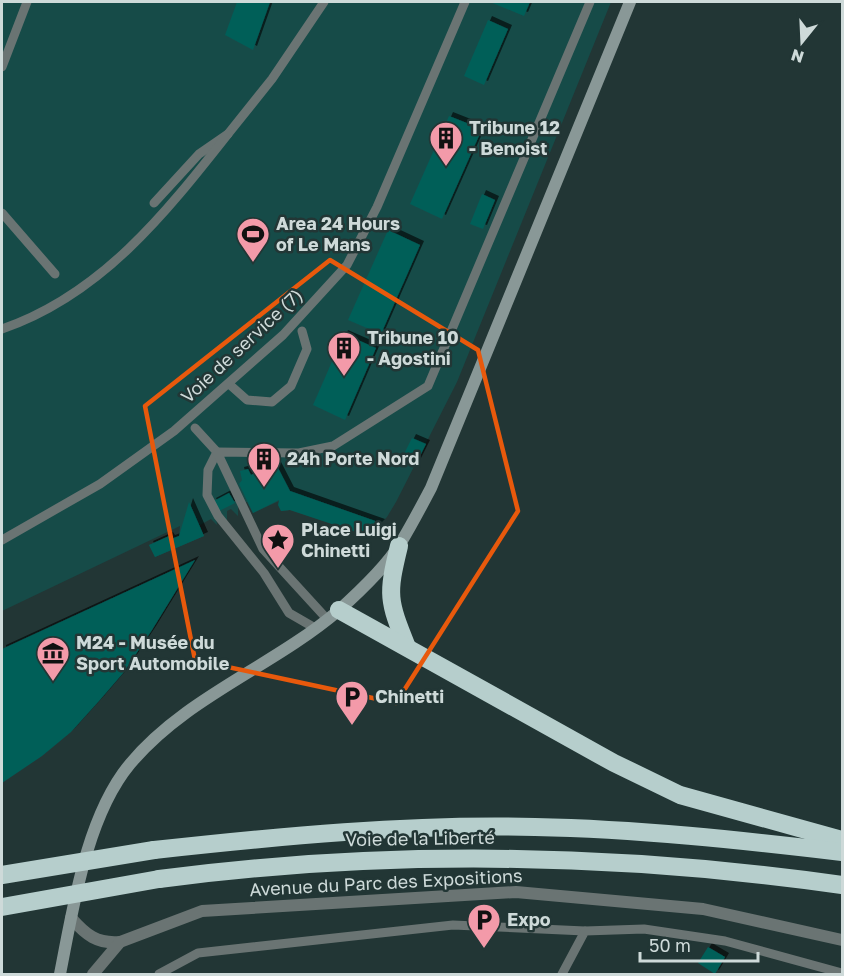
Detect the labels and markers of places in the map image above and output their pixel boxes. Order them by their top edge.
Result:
place label: Tribune 12 - Benoist [469,116,560,159]
building icon: Tribune 12 - Benoist [428,120,464,167]
place label: Area 24 Hours of Le Mans [276,212,400,255]
sports icon: Area 24 Hours of Le Mans [235,216,271,263]
place label: Tribune 10 - Agostini [367,326,459,369]
building icon: Tribune 10 - Agostini [326,330,362,377]
building icon: 24h Porte Nord [246,441,282,488]
place label: 24h Porte Nord [287,447,419,469]
place label: Place Luigi Chinetti [301,518,397,561]
place icon: Place Luigi Chinetti [260,522,296,569]
place label: M24 - Musée du Sport Automobile [76,631,230,674]
museum icon: M24 - Musée du Sport Automobile [35,635,71,682]
parking icon: Chinetti [334,679,370,726]
place label: Chinetti [375,685,444,707]
parking icon: Expo [466,902,502,949]
place label: Expo [507,908,551,930]

